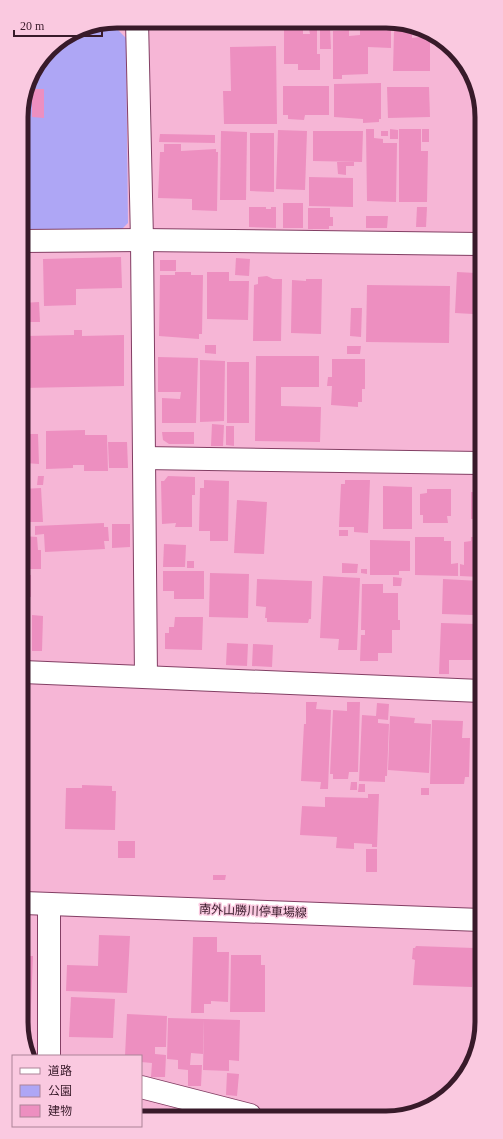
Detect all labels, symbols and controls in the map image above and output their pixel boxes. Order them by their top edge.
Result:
scale bar [14,12,102,38]
text: 20 m [20,19,45,33]
street label: 南外山勝川停車場線 [199,902,307,920]
legend [12,1055,142,1127]
text: 道路 [48,1064,72,1078]
text: 公園 [48,1084,72,1098]
text: 建物 [48,1104,72,1118]

